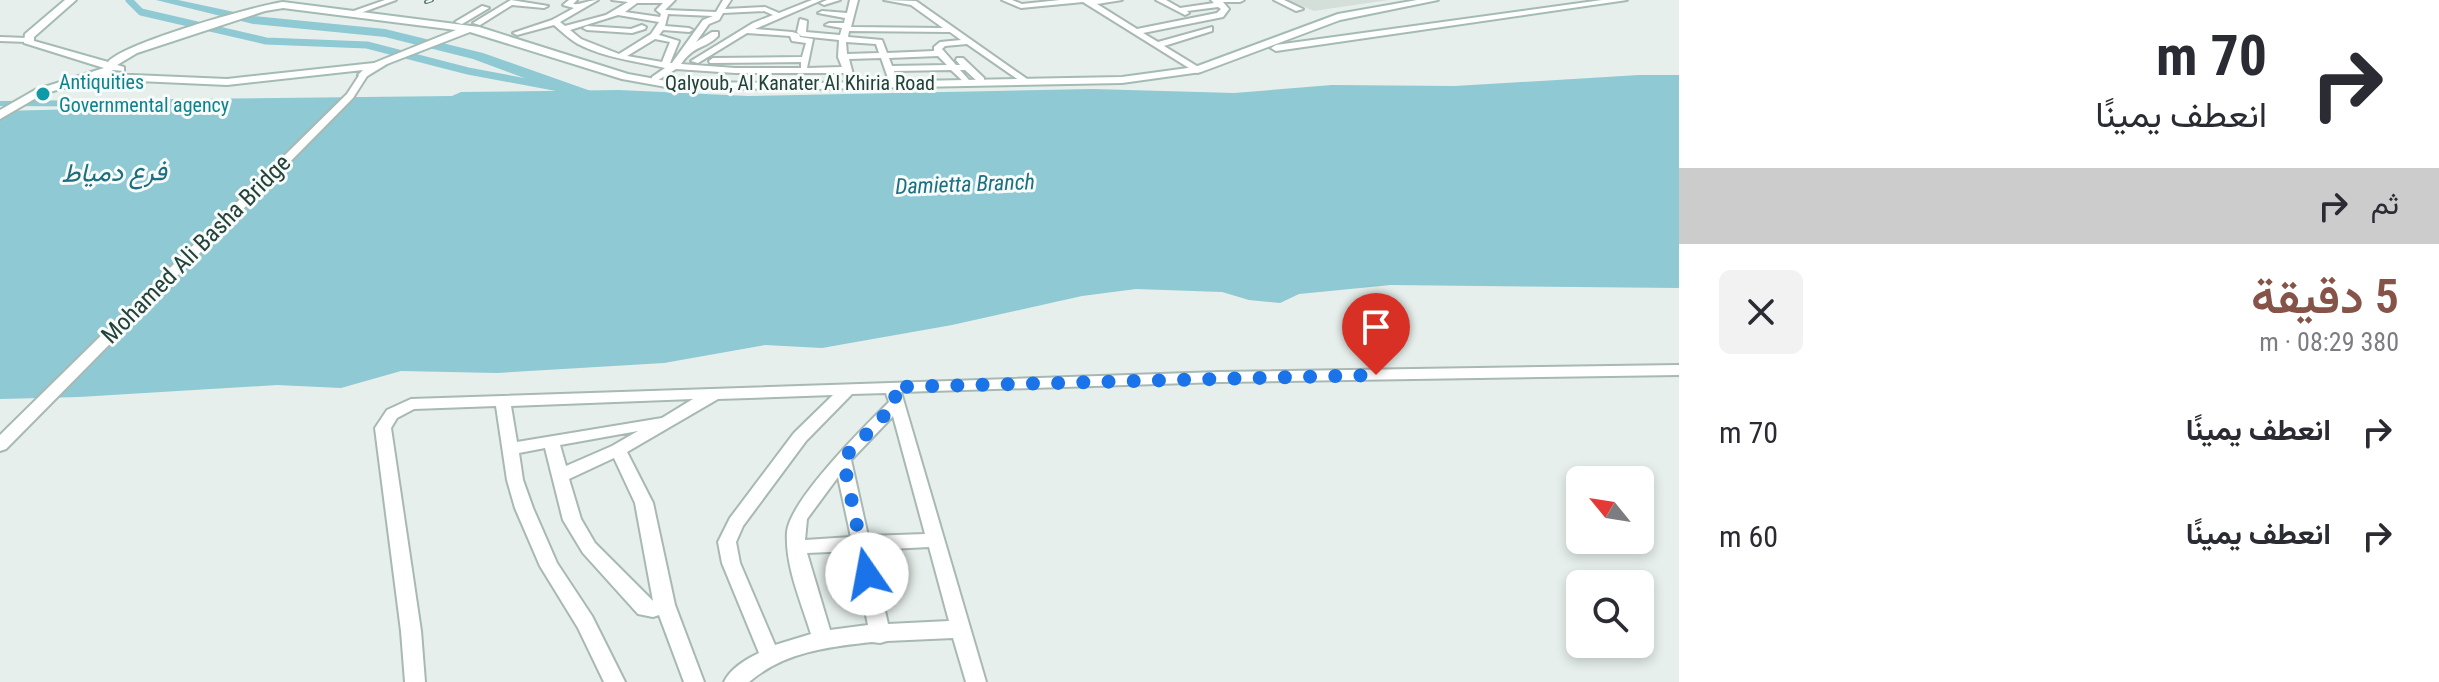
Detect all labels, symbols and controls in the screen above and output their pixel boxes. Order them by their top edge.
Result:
text: 70 m [2156,23,2267,89]
icon: right [2295,32,2399,136]
place label: Antiquities Governmental agency [59,70,229,117]
street label: Qalyoub, Al Kanater Al Khiria Road [665,71,935,95]
marker: Antiquities Governmental agency [34,85,52,103]
text: انعطف يمينًا [2095,94,2267,136]
street label: Mohamed Ali Basha Bridge [96,149,296,349]
water label: فرع دمياط [61,156,168,191]
water label: Damietta Branch [895,169,1035,199]
icon: right [2311,184,2355,228]
text: ثم [2371,186,2399,221]
text: 5 دقيقة [2251,268,2399,325]
button: close [1719,270,1803,354]
pin [1342,293,1410,375]
icon: arrive [1354,305,1398,349]
text: 380 m · 08:29 [2259,327,2399,357]
icon: right [2355,410,2399,454]
text: انعطف يمينًا [2186,412,2331,447]
text: 70 m [1719,415,1778,450]
north arrow [1566,466,1654,554]
map controls [1566,466,1654,658]
icon: right [2355,514,2399,558]
text: انعطف يمينًا [2186,516,2331,551]
text: 60 m [1719,519,1778,554]
position arrow [825,532,909,616]
button: search [1566,570,1654,658]

